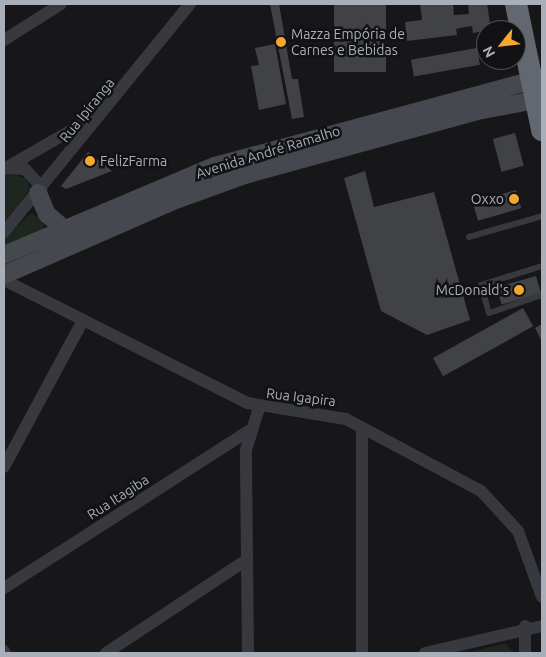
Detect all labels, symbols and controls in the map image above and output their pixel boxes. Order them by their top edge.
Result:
north arrow [476,20,526,70]
place label: Mazza Empória de Carnes e Bebidas [291,26,405,58]
marker: Mazza Empória de Carnes e Bebidas [275,36,287,48]
text: N [479,43,498,60]
street label: Rua Ipiranga [56,74,118,146]
street label: Avenida André Ramalho [194,122,342,182]
place label: FelizFarma [100,153,167,169]
marker: FelizFarma [84,155,96,167]
place label: Oxxo [471,191,504,207]
marker: Oxxo [508,193,520,205]
place label: McDonald's [436,282,509,298]
marker: McDonald's [513,284,525,296]
street label: Rua Igapira [265,384,337,410]
street label: Rua Itagiba [84,471,152,523]

